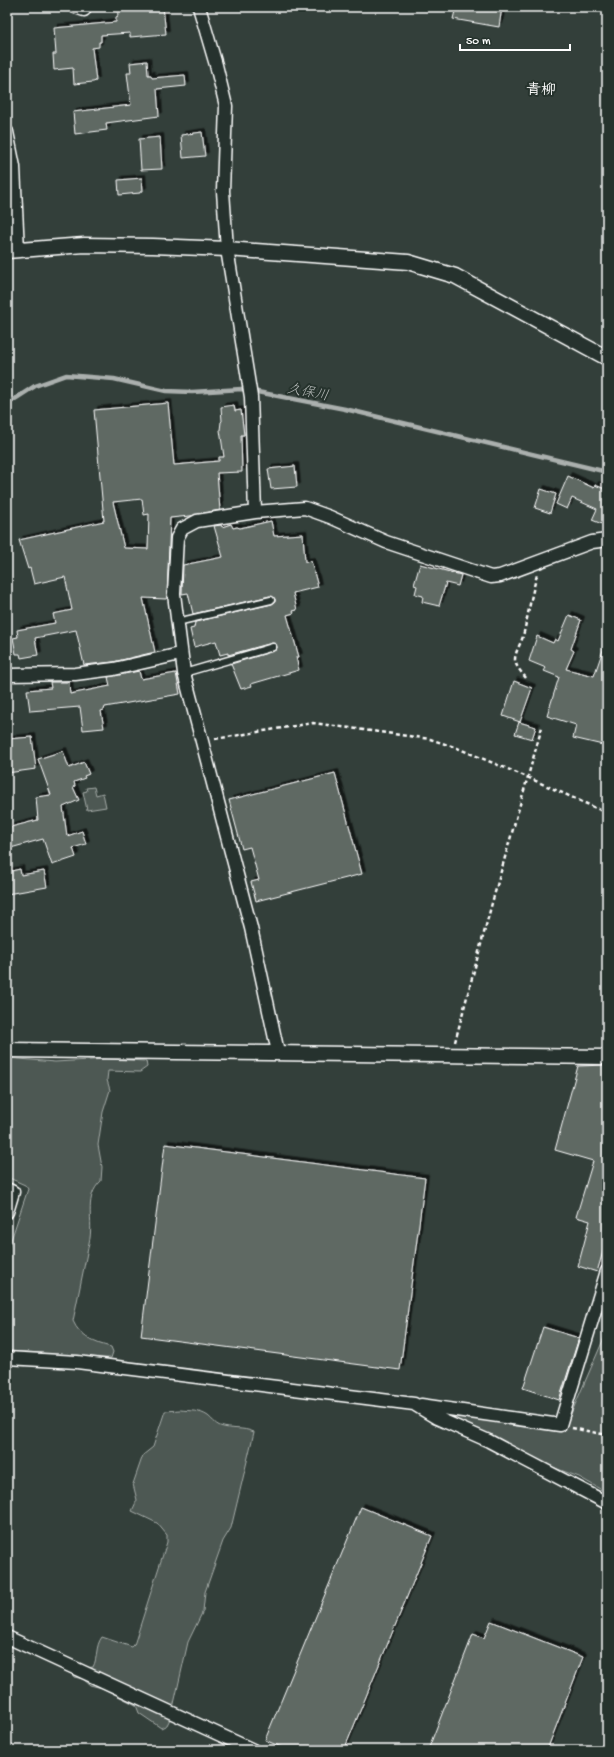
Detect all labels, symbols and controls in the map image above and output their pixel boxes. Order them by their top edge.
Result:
scale bar [460,26,570,52]
text: 50 m [466,35,491,49]
district label: 青柳 [526,81,556,100]
water label: 久保川 [285,380,330,406]

